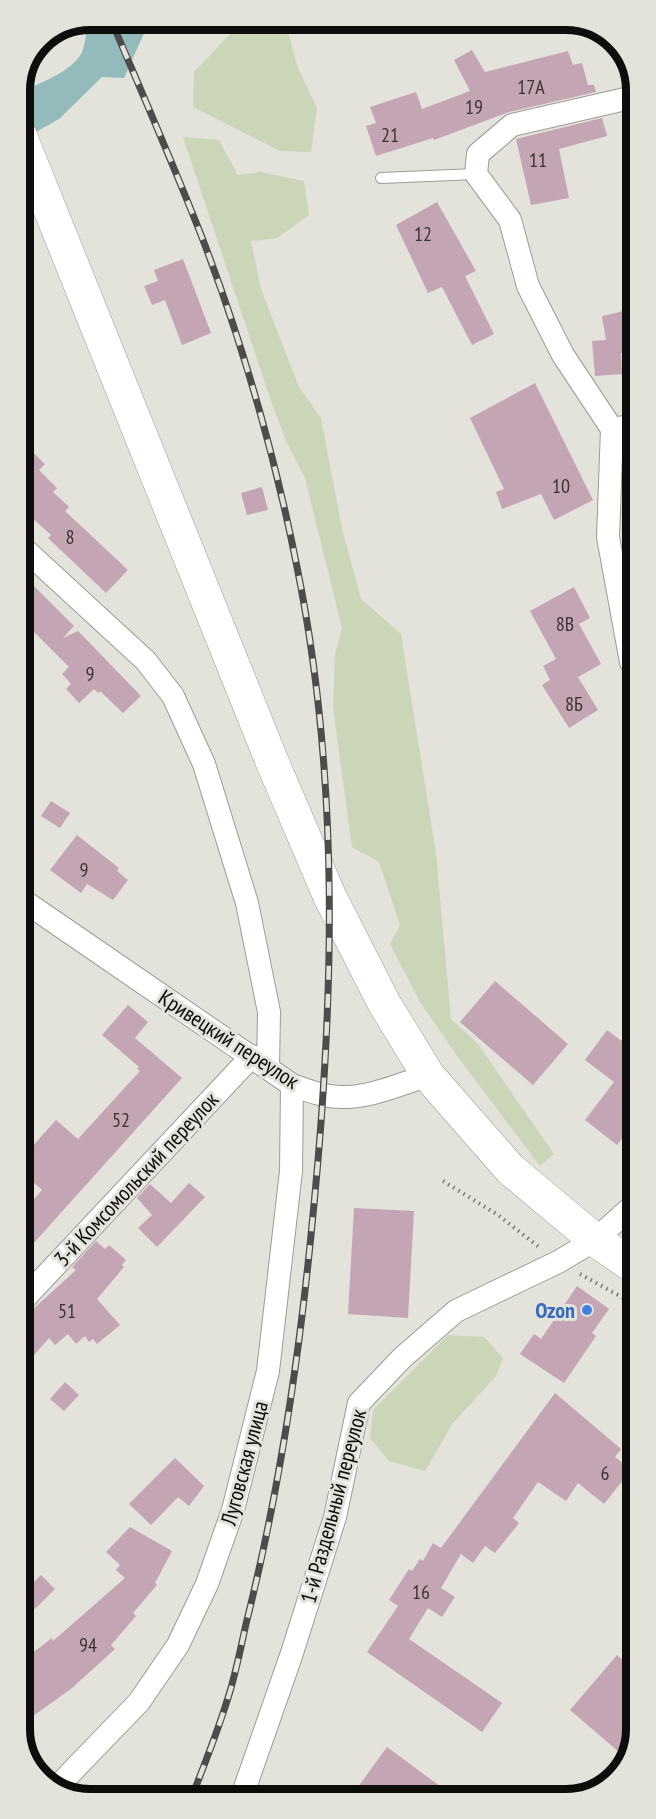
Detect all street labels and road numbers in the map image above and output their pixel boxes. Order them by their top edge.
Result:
street label: Кривецкий переулок [153,983,305,1095]
street label: 3-й Комсомольский переулок [48,1086,225,1272]
street label: Луговская улица [214,1398,274,1529]
street label: 1-й Раздельный переулок [294,1405,372,1606]

